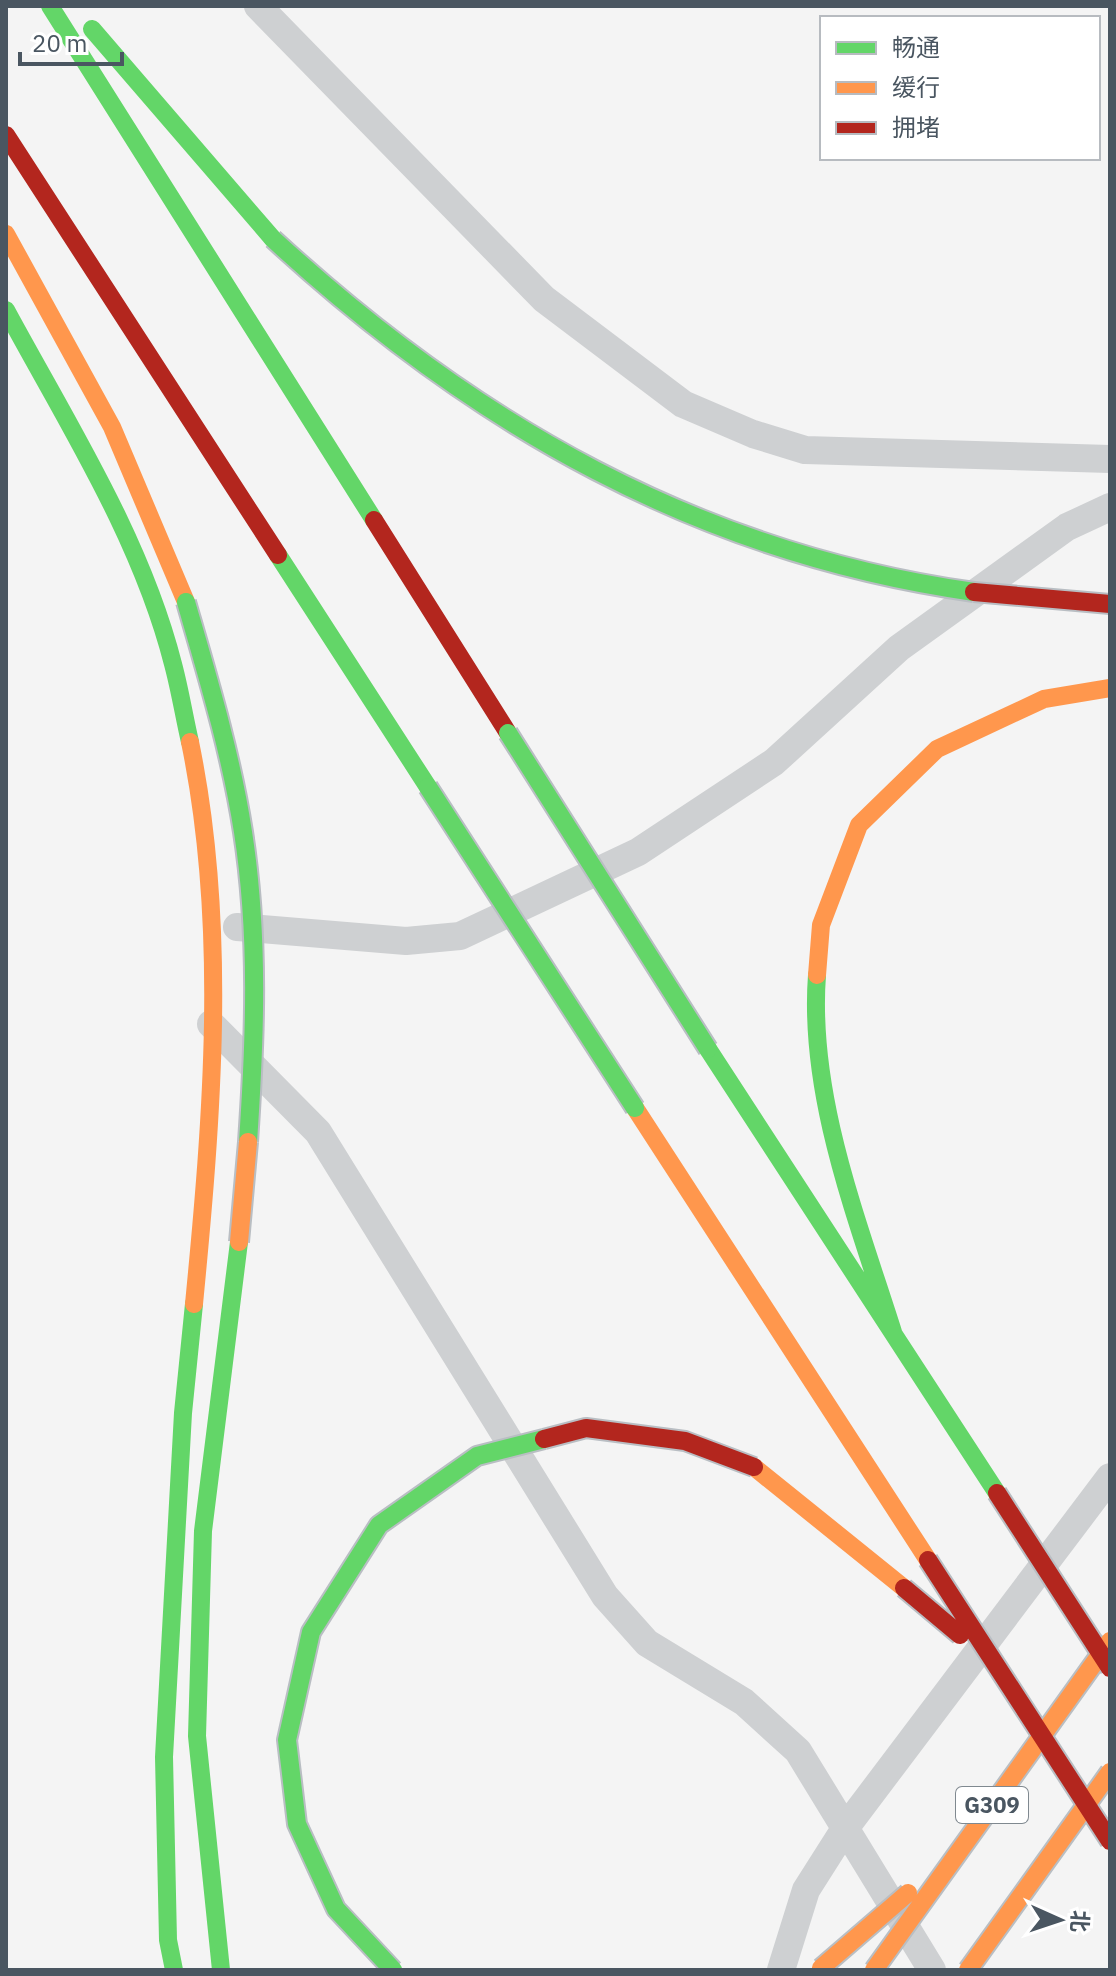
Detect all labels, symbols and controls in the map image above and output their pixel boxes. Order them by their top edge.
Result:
scale bar [20,16,122,66]
legend [820,16,1100,160]
text: 20 m [32,27,87,59]
text: 畅通 [892,31,940,63]
text: 缓行 [892,71,940,103]
text: 拥堵 [892,111,940,143]
road number: G309 [956,1787,1028,1823]
north arrow [1020,1880,1100,1960]
text: 北 [1065,1909,1096,1933]

